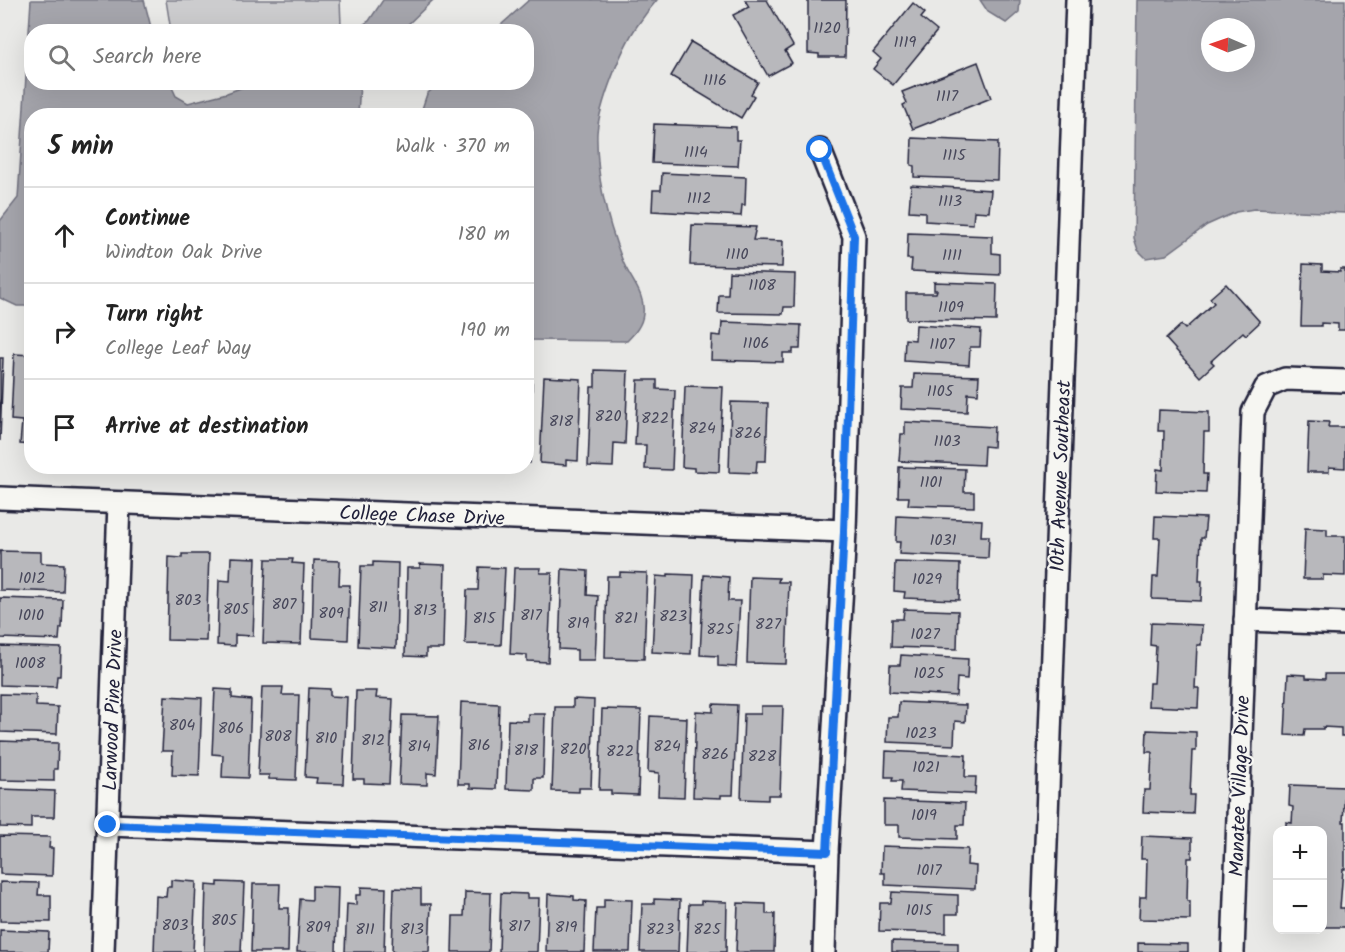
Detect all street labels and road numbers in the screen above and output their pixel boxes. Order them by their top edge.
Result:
street label: 10th Avenue Southeast [1043,379,1081,573]
street label: College Chase Drive [339,498,505,536]
street label: Larwood Pine Drive [95,629,133,791]
street label: Manatee Village Drive [1222,695,1260,877]

